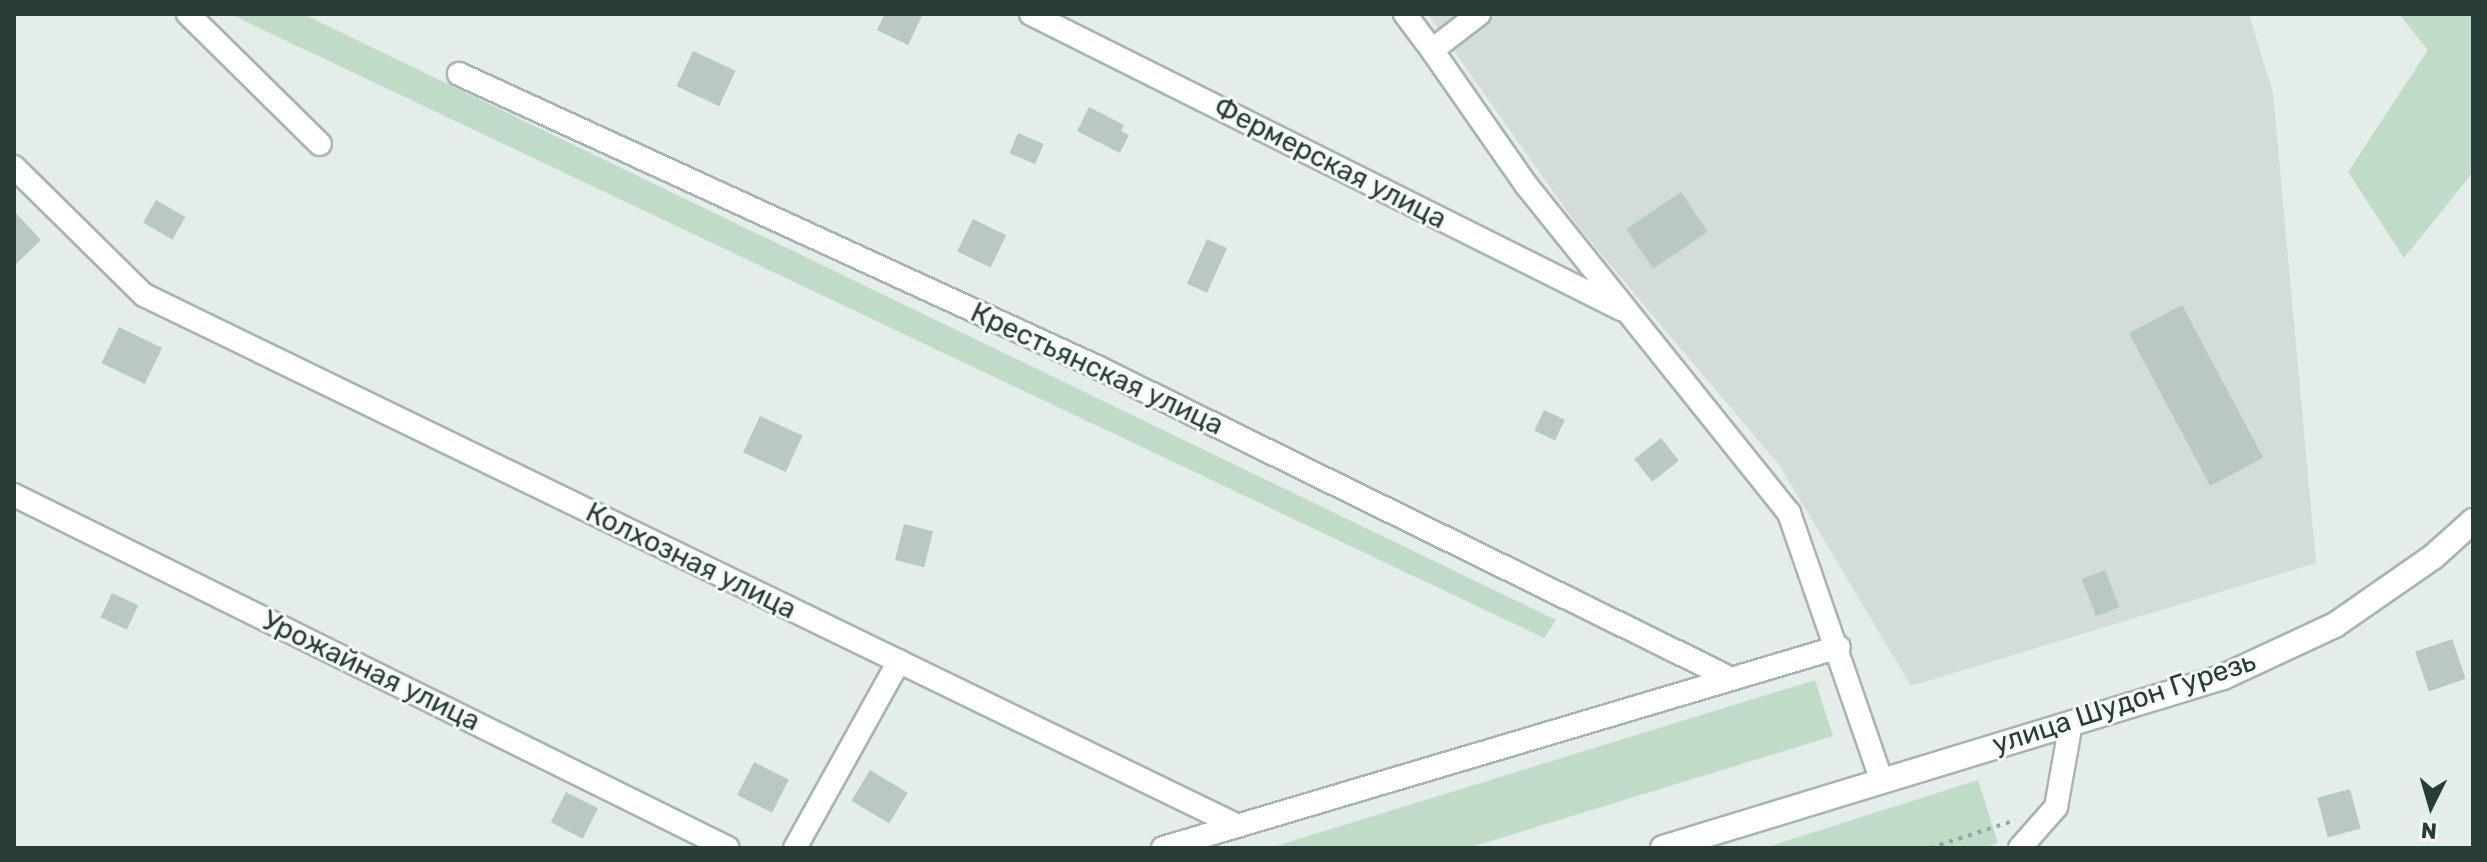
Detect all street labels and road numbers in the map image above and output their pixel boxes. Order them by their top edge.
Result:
street label: Фермерская улица [1208,90,1452,236]
street label: Крестьянская улица [965,296,1229,442]
street label: Колхозная улица [580,496,802,626]
street label: Урожайная улица [257,604,485,738]
street label: улица Шудон Гурезь [1988,645,2260,761]

